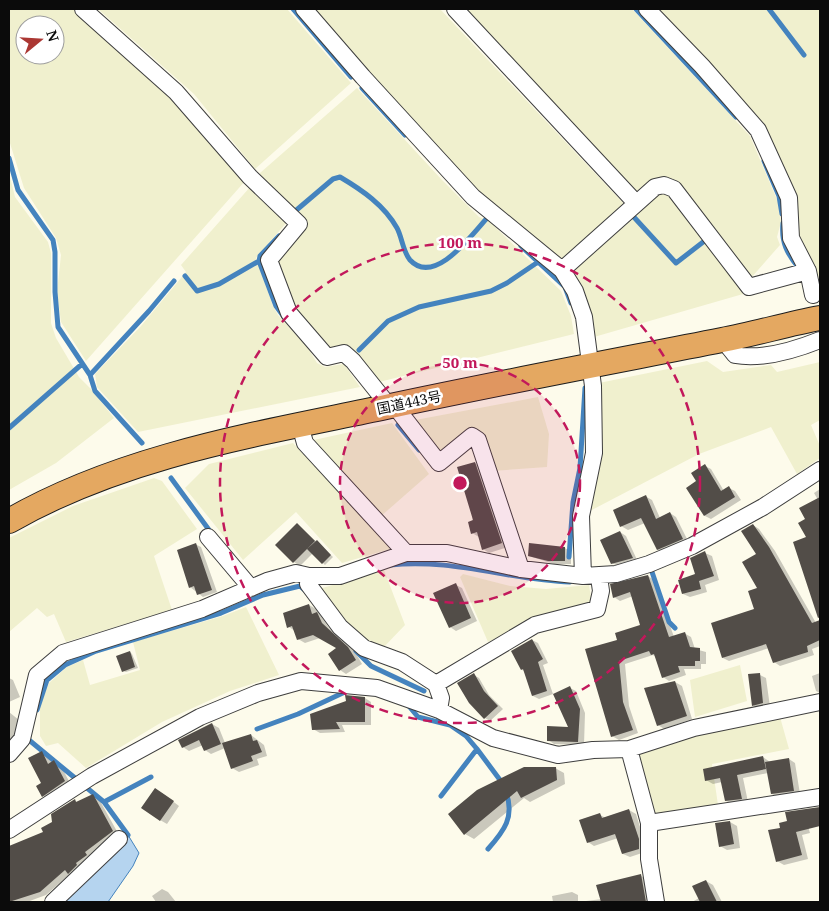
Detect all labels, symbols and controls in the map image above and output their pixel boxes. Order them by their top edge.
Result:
north arrow [15,15,65,65]
text: N [42,28,64,44]
text: 100 m [438,232,482,252]
text: 50 m [442,352,478,372]
street label: 国道443号 [375,386,443,418]
centre of rings [451,474,469,492]

